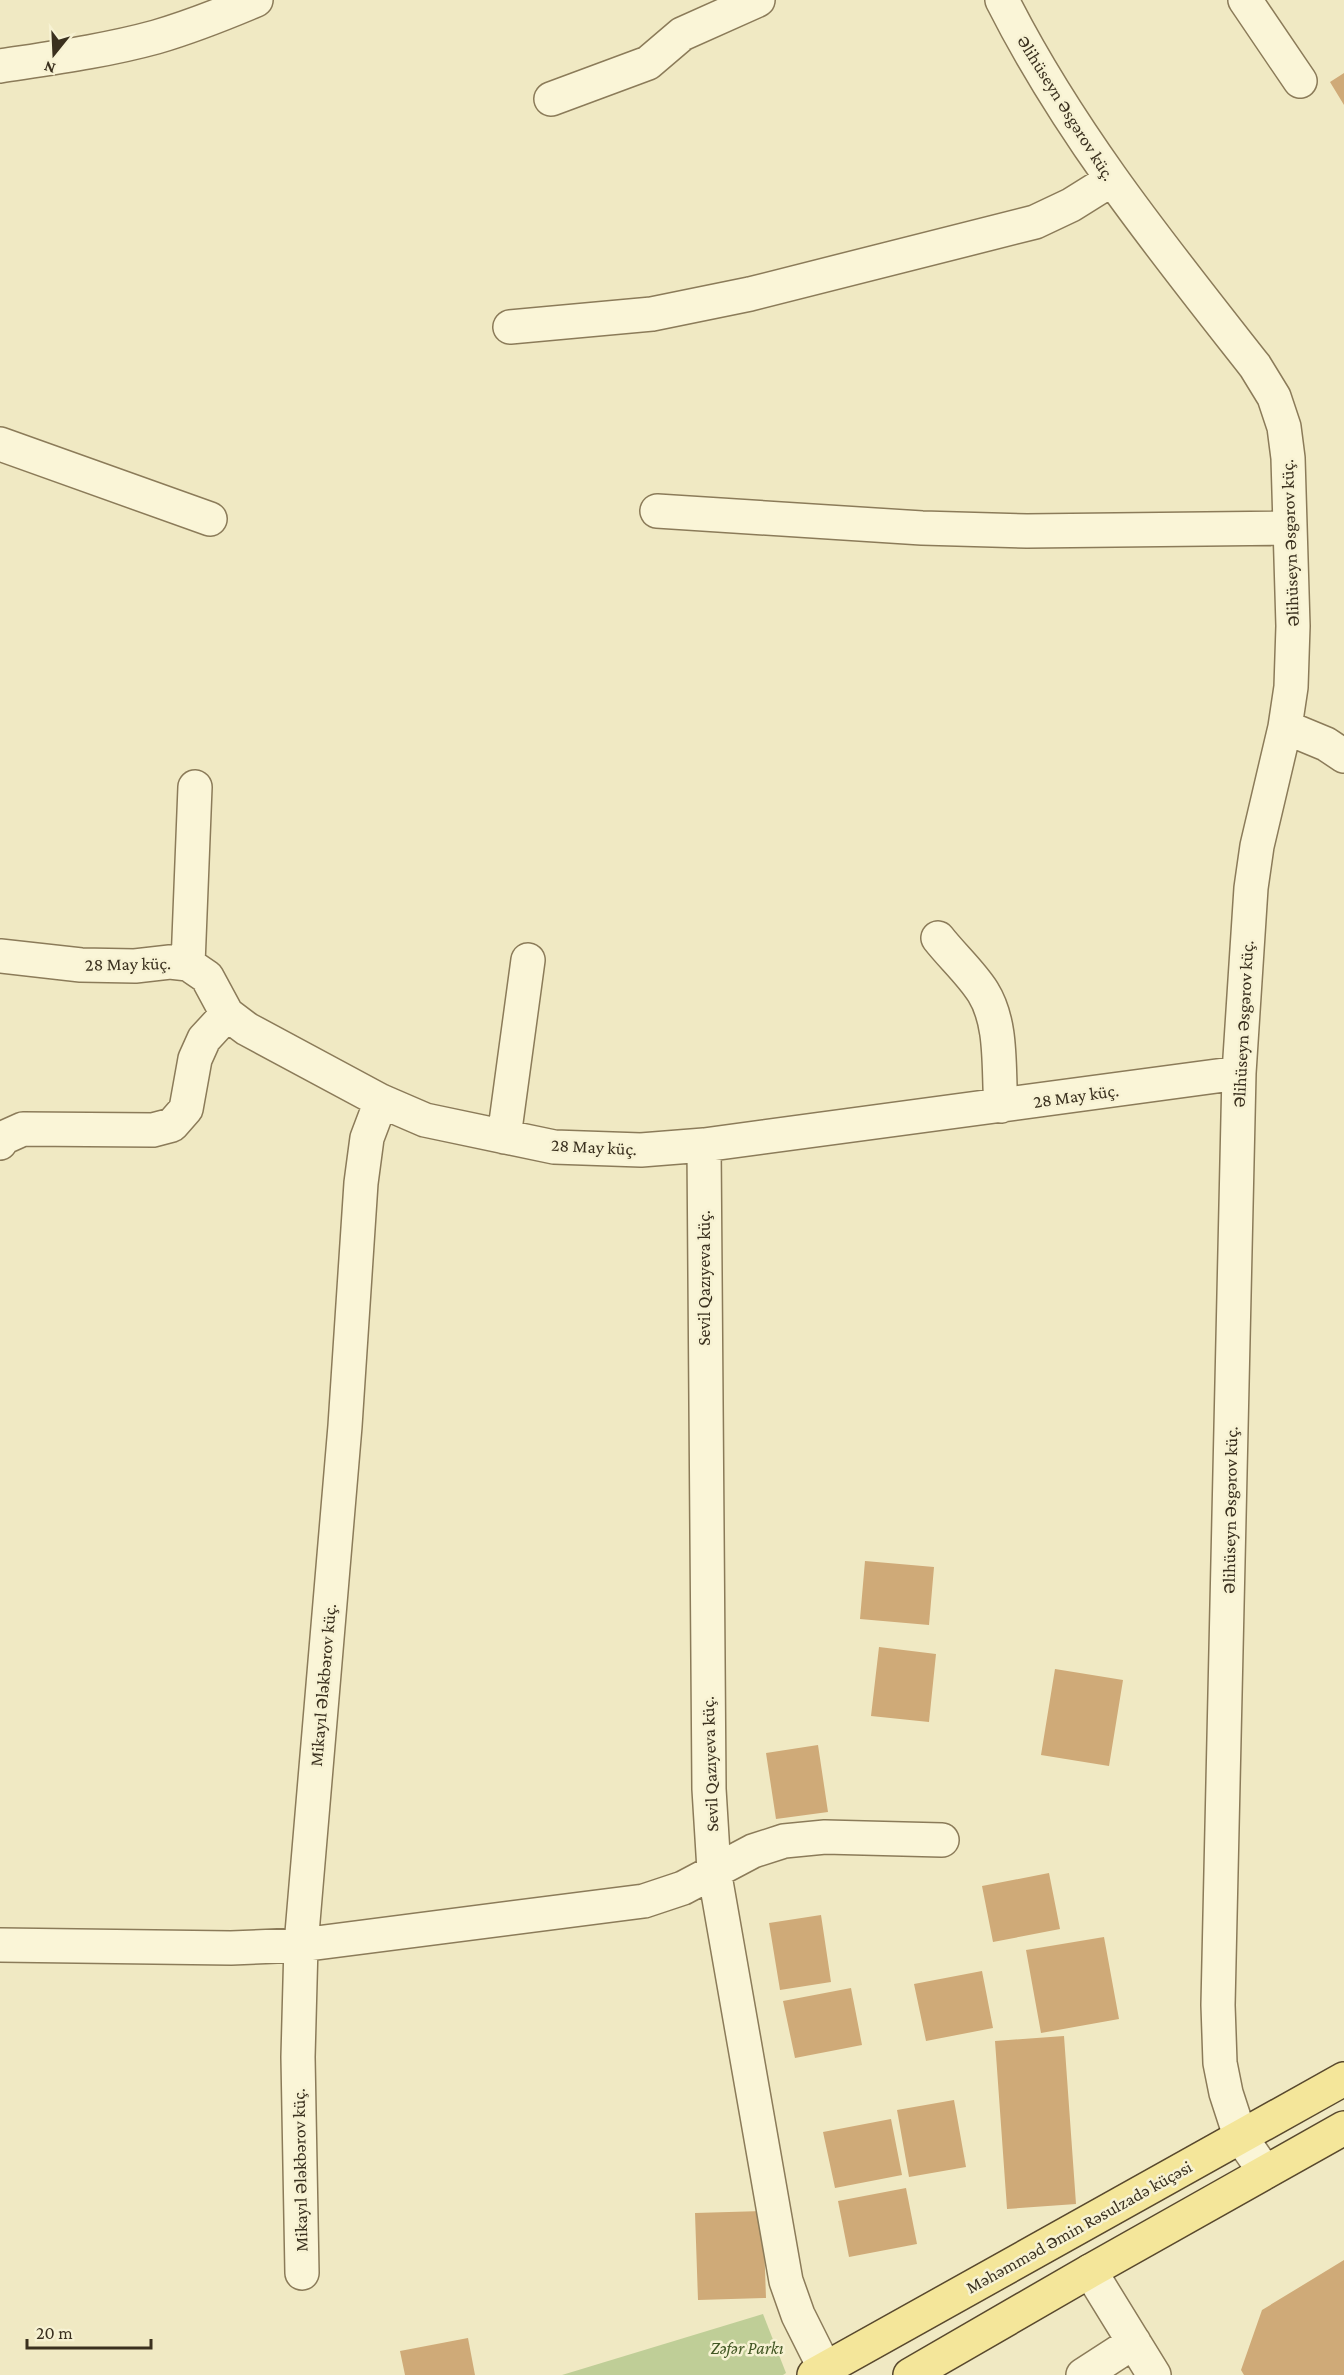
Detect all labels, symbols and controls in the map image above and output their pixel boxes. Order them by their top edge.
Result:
north arrow [24,24,84,84]
street label: Əlihüseyn Əsgərov küç. [1013,32,1119,184]
text: N [42,58,57,78]
street label: Əlihüseyn Əsgərov küç. [1277,459,1303,627]
street label: Əlihüseyn Əsgərov küç. [1229,940,1257,1108]
street label: 28 May küç. [85,953,171,975]
street label: 28 May küç. [1032,1080,1120,1112]
street label: 28 May küç. [550,1135,638,1159]
street label: Sevil Qazıyeva küç. [694,1210,714,1346]
street label: Əlihüseyn Əsgərov küç. [1219,1426,1241,1594]
street label: Mikayıl Ələkbərov küç. [306,1603,340,1767]
street label: Sevil Qazıyeva küç. [698,1696,722,1832]
street label: Mikayıl Ələkbərov küç. [289,2088,311,2252]
street label: Məhəmməd Əmin Rəsulzadə küçəsi [963,2156,1196,2298]
scale bar [27,2312,152,2350]
text: 20 m [36,2323,73,2343]
park label: Zəfər Parkı [710,2338,784,2358]

